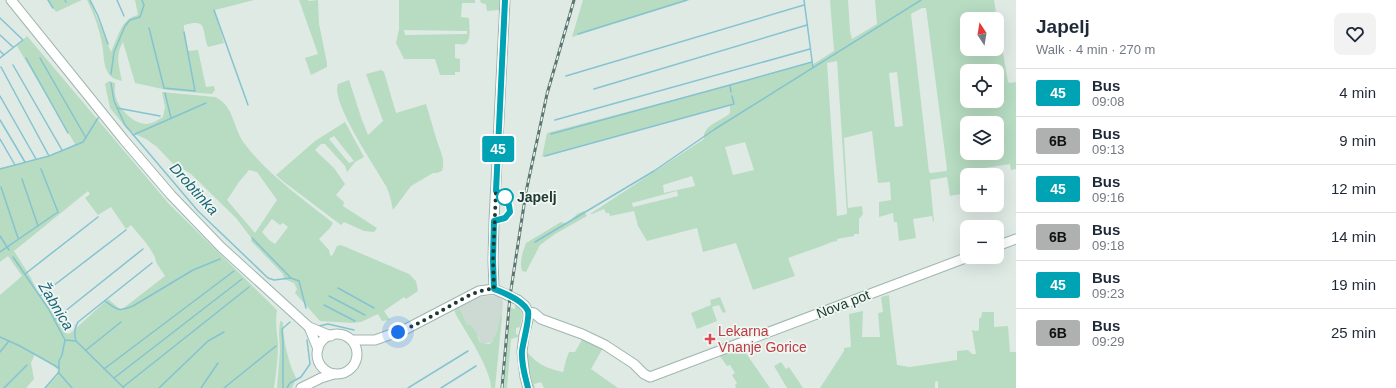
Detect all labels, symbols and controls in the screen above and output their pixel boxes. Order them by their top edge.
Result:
north arrow [960,12,1004,56]
map controls [960,12,1004,264]
button: heart [1334,13,1376,55]
text: Japelj [1036,16,1090,37]
text: Walk · 4 min · 270 m [1036,42,1155,57]
button: locate [960,64,1004,108]
text: Bus [1092,77,1120,94]
text: 4 min [1339,84,1376,101]
text: 45 [1050,85,1066,101]
text: 09:08 [1092,94,1125,109]
button: layers [960,116,1004,160]
text: Bus [1092,125,1120,142]
text: 9 min [1339,132,1376,149]
text: 6B [1049,133,1067,149]
line badge: 45 [480,136,516,162]
text: 45 [490,141,506,157]
text: 09:13 [1092,142,1125,157]
water label: Drobtinka [167,159,222,218]
button: + [960,168,1004,212]
text: Bus [1092,173,1120,190]
text: 12 min [1331,180,1376,197]
text: 45 [1050,181,1066,197]
marker: Japelj [496,188,514,206]
place label: Japelj [517,189,557,205]
text: 09:16 [1092,190,1125,205]
button: − [960,220,1004,264]
text: Bus [1092,221,1120,238]
text: 14 min [1331,228,1376,245]
text: 6B [1049,229,1067,245]
text: 09:18 [1092,238,1125,253]
text: Bus [1092,269,1120,286]
text: 19 min [1331,276,1376,293]
text: 45 [1050,277,1066,293]
water label: Žabnica [35,278,77,333]
street label: Nova pot [814,286,872,322]
text: 09:23 [1092,286,1125,301]
text: Bus [1092,317,1120,334]
your location [388,322,408,342]
place label: Lekarna Vnanje Gorice [718,323,807,355]
text: 25 min [1331,324,1376,341]
text: 6B [1049,325,1067,341]
marker: Lekarna Vnanje Gorice [705,334,715,344]
text: 09:29 [1092,334,1125,349]

